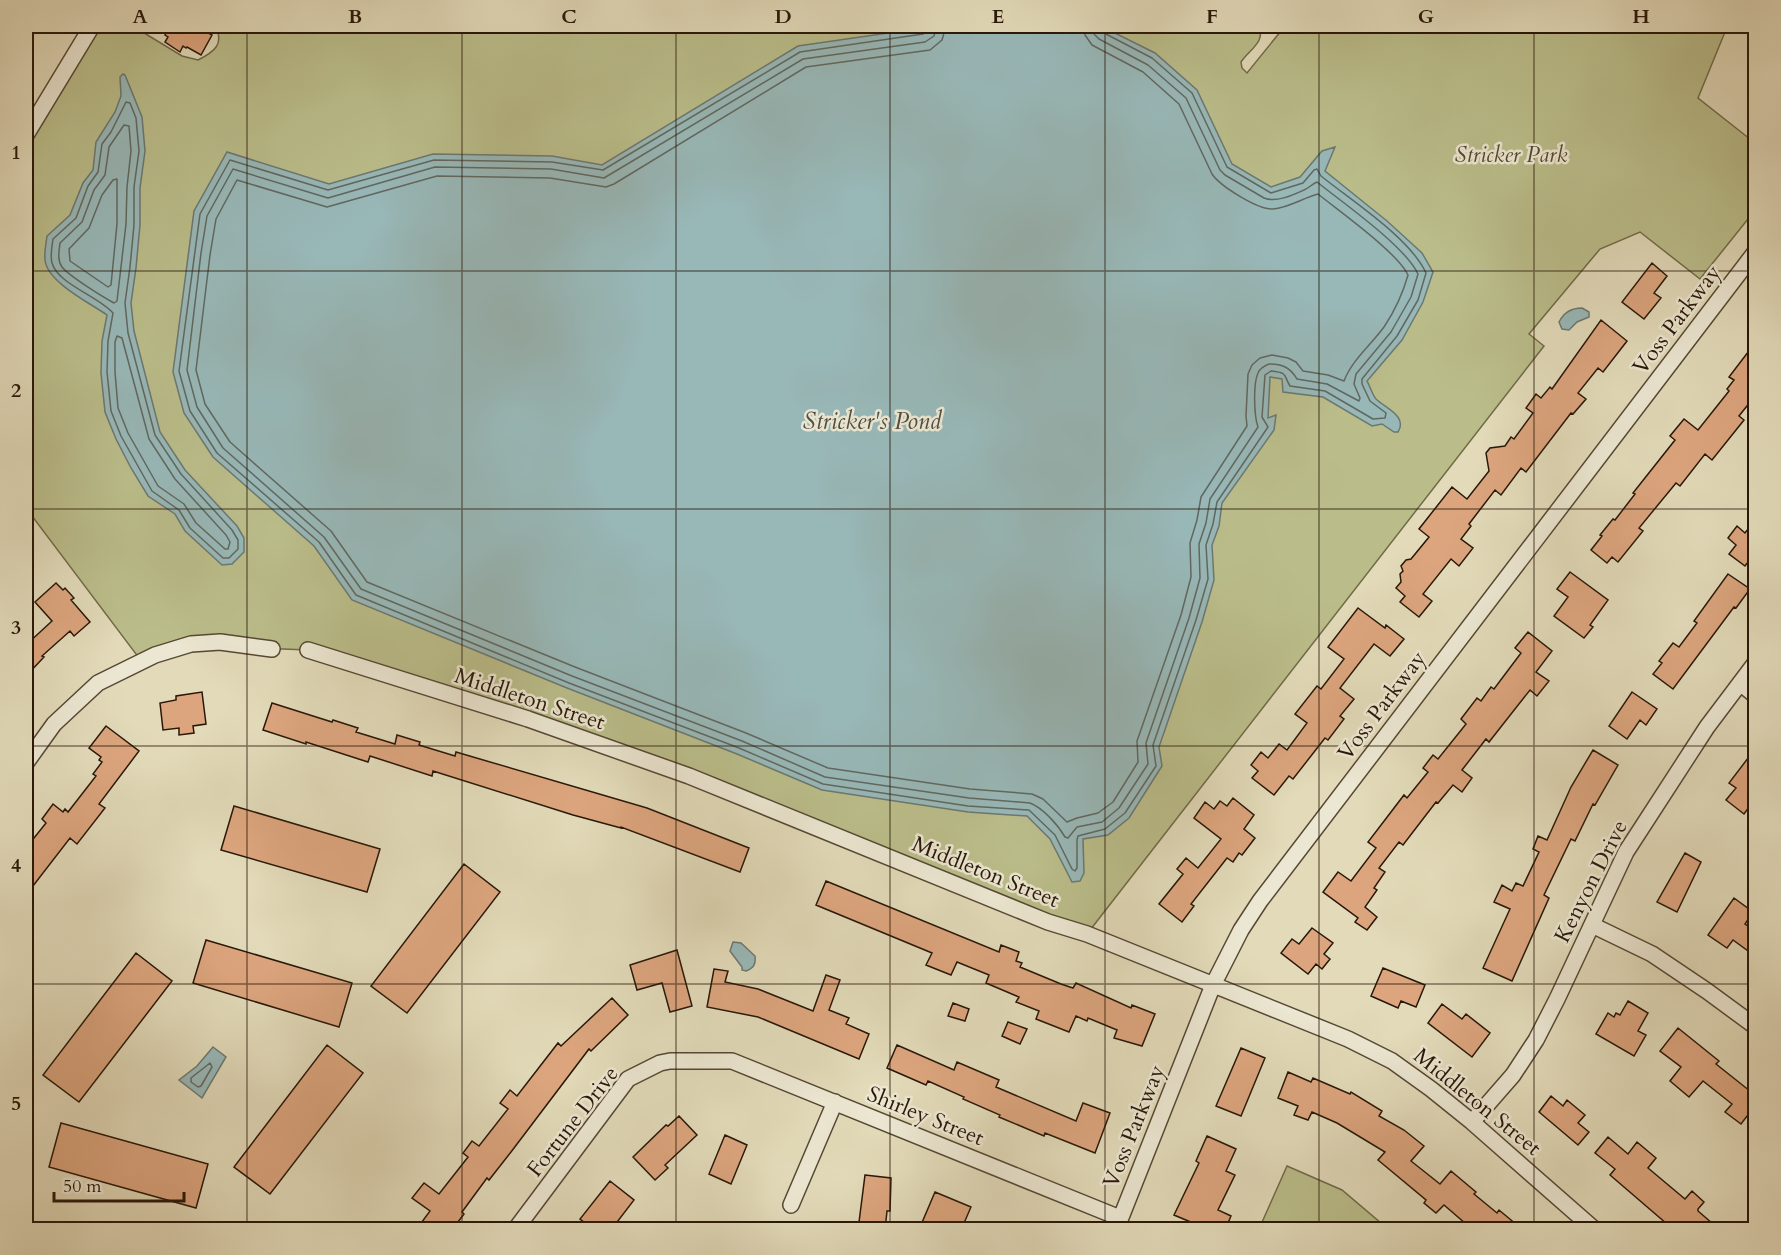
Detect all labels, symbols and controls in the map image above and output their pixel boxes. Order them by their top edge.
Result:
text: A [132,3,148,30]
text: B [348,3,362,30]
text: C [561,3,577,30]
text: D [774,3,792,30]
text: E [992,3,1004,30]
text: F [1206,3,1218,30]
text: G [1418,3,1434,30]
text: H [1632,3,1650,30]
text: 1 [11,139,21,166]
park label: Stricker Park [1455,140,1567,170]
street label: Voss Parkway [1626,258,1728,380]
text: 2 [11,377,21,404]
water label: Stricker's Pond [803,405,943,438]
text: 3 [11,614,21,641]
street label: Voss Parkway [1331,644,1433,766]
street label: Middleton Street [451,661,609,737]
street label: Kenyon Drive [1547,815,1635,948]
street label: Middleton Street [908,829,1064,915]
text: 4 [11,852,21,879]
street label: Middleton Street [1407,1041,1547,1163]
street label: Fortune Drive [520,1060,626,1183]
street label: Voss Parkway [1096,1060,1172,1192]
street label: Shirley Street [863,1079,988,1153]
text: 5 [11,1090,21,1117]
scale bar [54,1165,184,1203]
text: 50 m [63,1174,102,1199]

